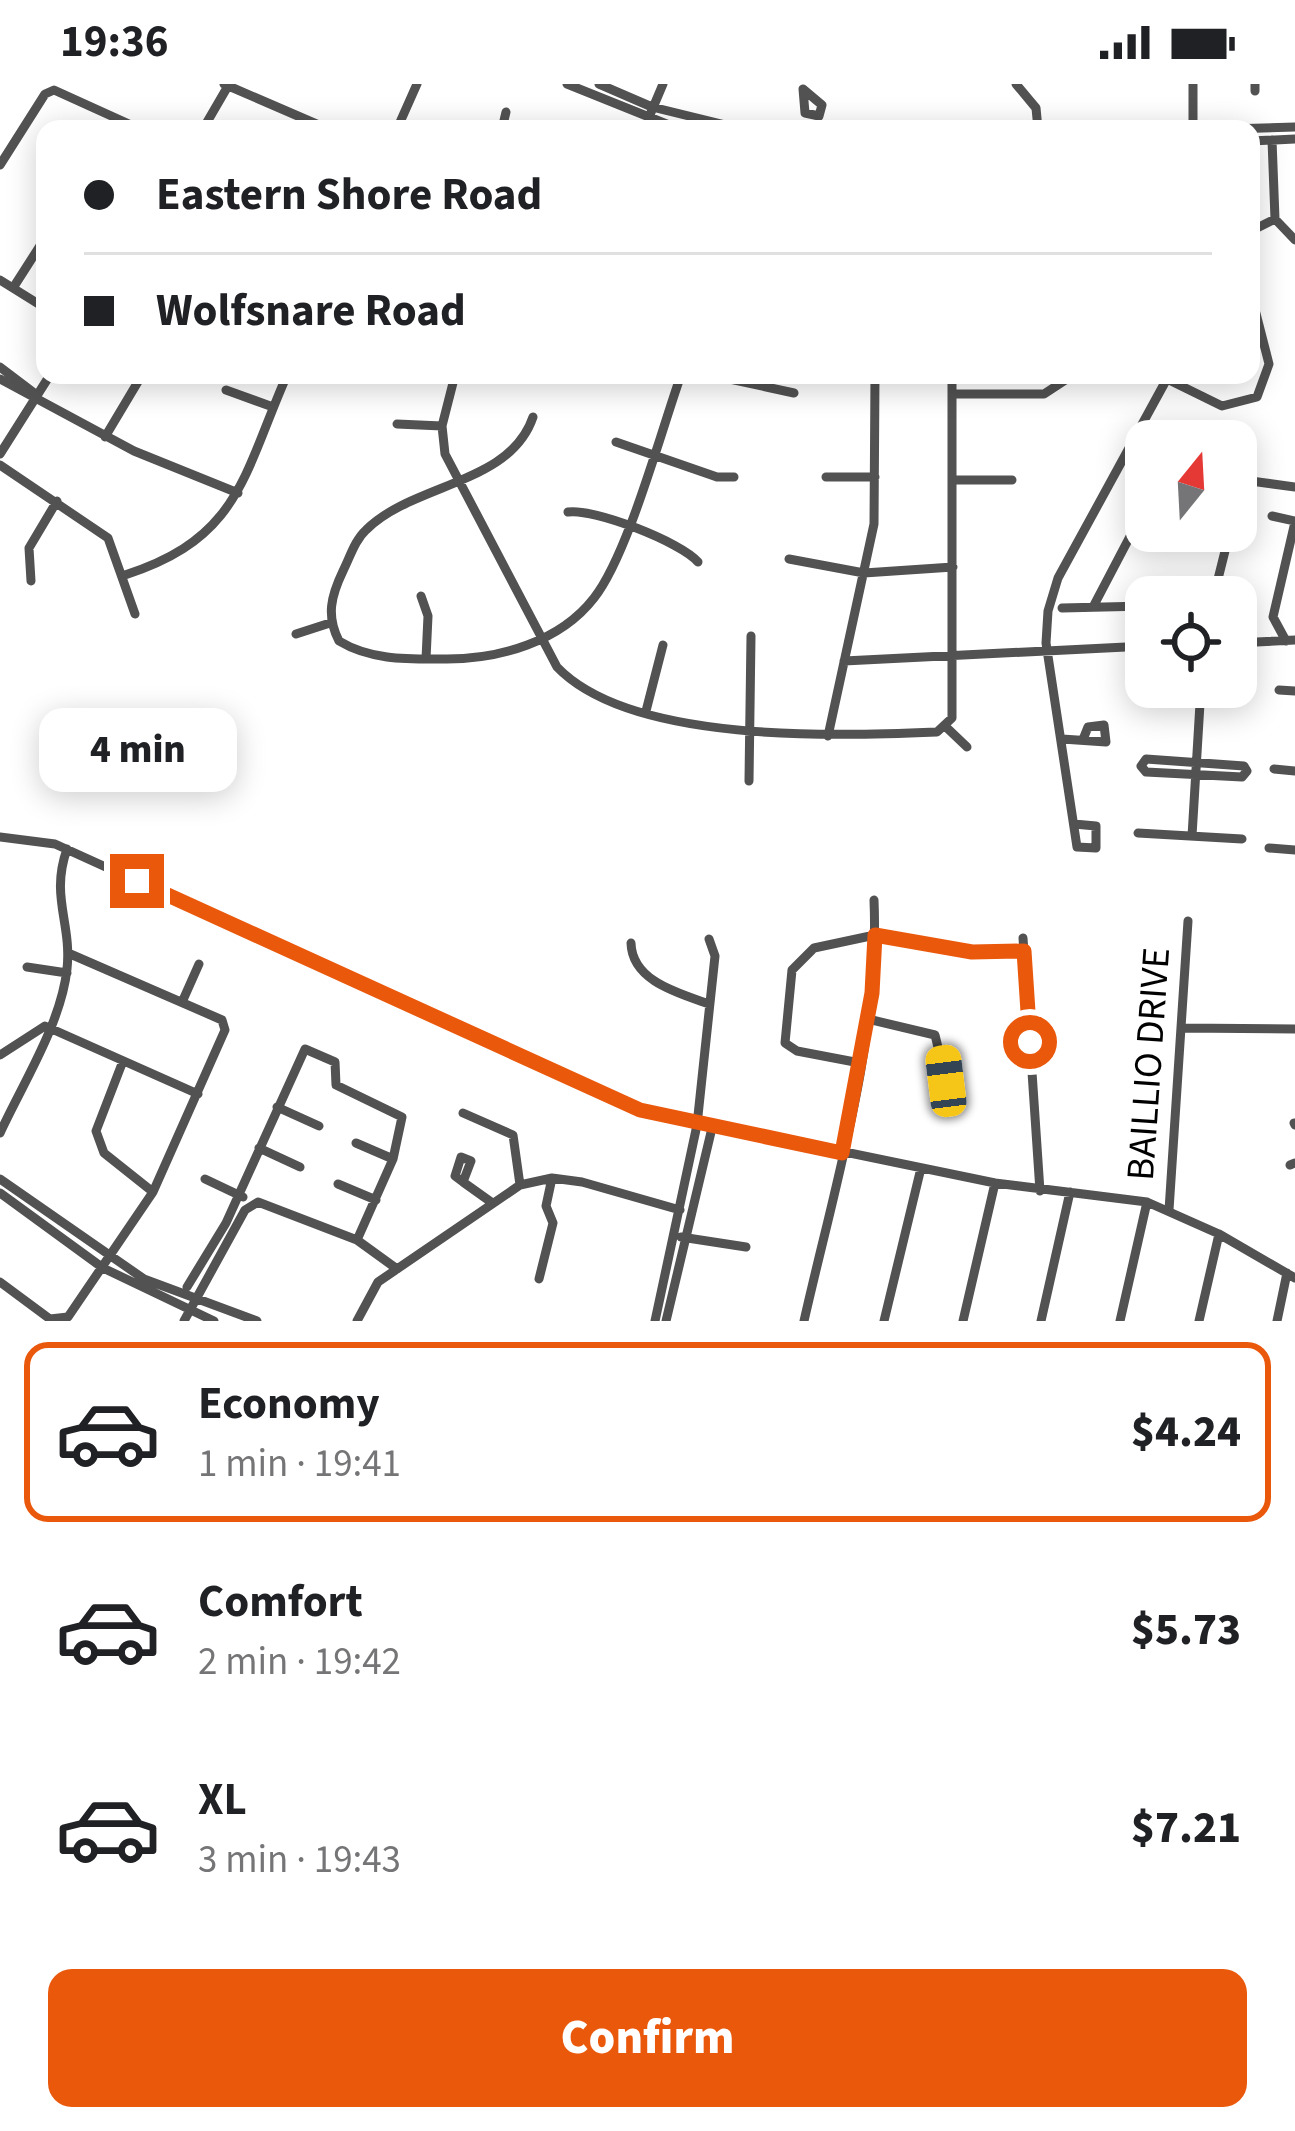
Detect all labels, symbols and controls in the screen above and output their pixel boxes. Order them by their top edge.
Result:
text: 19:36 [60,10,169,74]
text: Eastern Shore Road [156,163,542,227]
text: Wolfsnare Road [156,279,466,343]
north arrow [1125,420,1257,552]
map controls [1125,420,1257,708]
button: locate [1125,576,1257,708]
callout: 4 min [38,707,236,791]
text: 4 min [90,722,186,778]
route end [110,854,164,908]
street label: BAILLIO DRIVE [1113,946,1185,1182]
route start [1003,1015,1057,1069]
car [924,1043,968,1119]
text: Economy [198,1372,380,1436]
icon: car [54,1378,162,1486]
text: $4.24 [1131,1400,1241,1464]
text: 1 min · 19:41 [198,1436,401,1492]
text: Comfort [198,1570,363,1634]
icon: car [54,1576,162,1684]
text: $5.73 [1131,1598,1241,1662]
text: 2 min · 19:42 [198,1634,401,1690]
text: XL [198,1768,247,1832]
icon: car [54,1774,162,1882]
text: $7.21 [1131,1796,1241,1860]
text: 3 min · 19:43 [198,1832,401,1888]
button: Confirm [48,1969,1247,2107]

